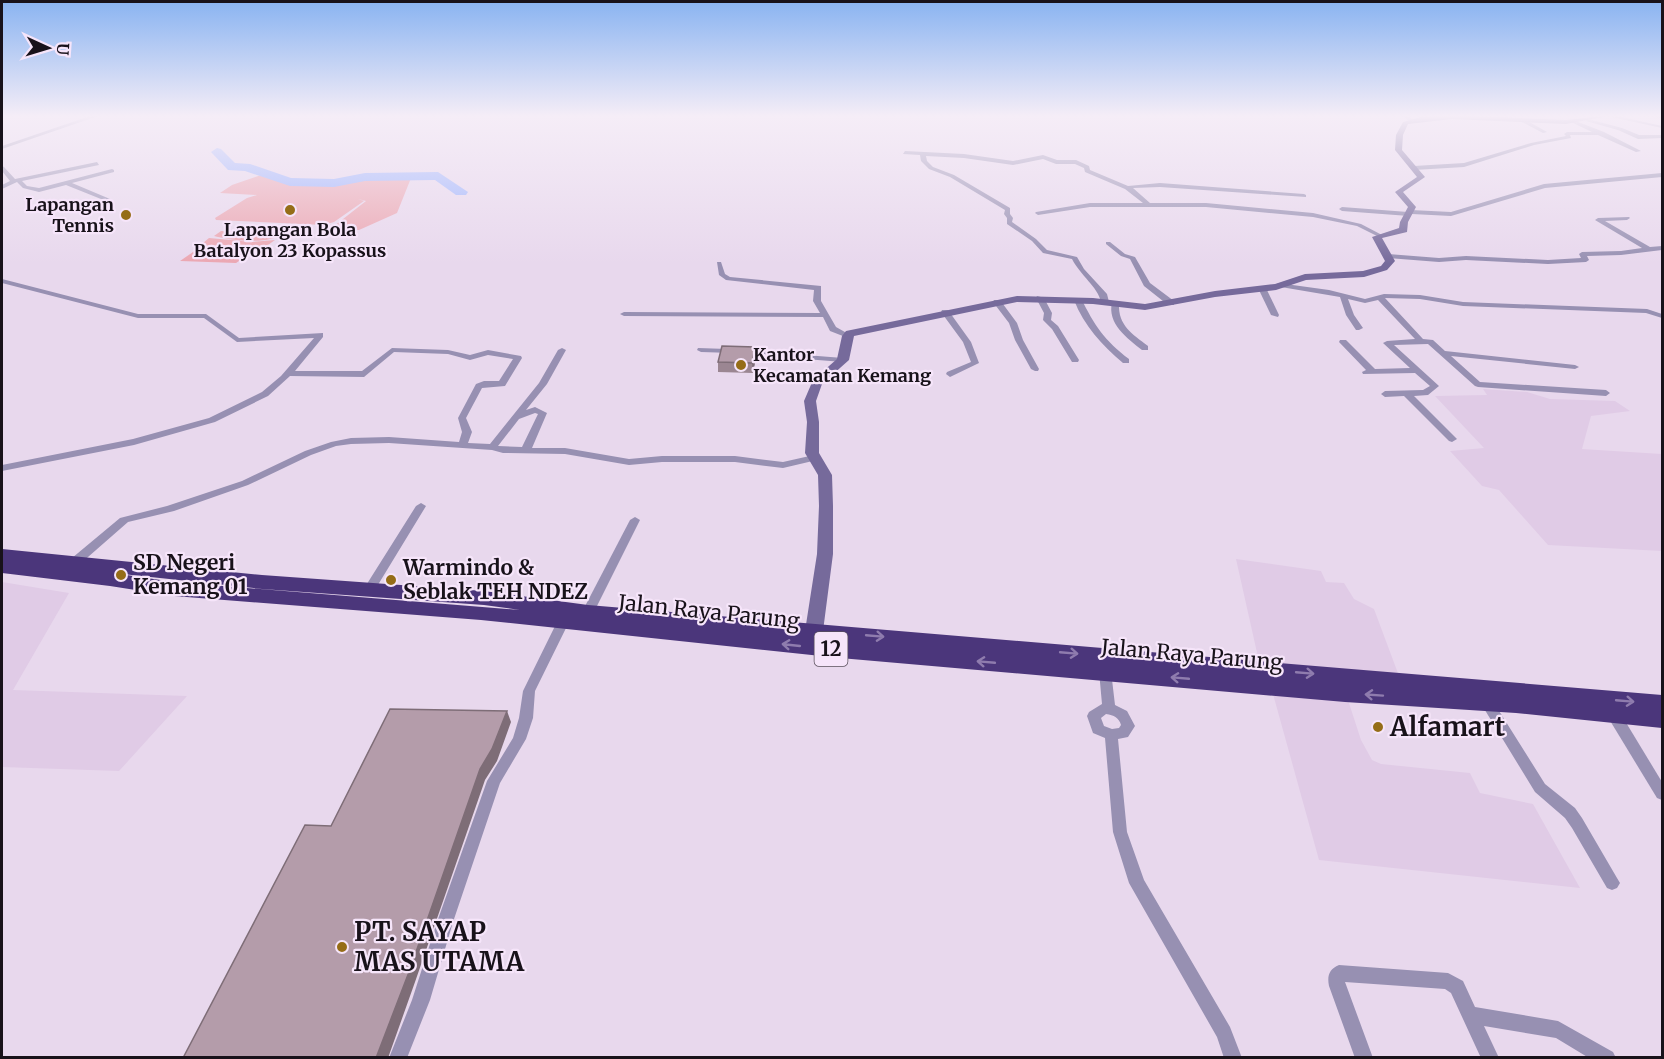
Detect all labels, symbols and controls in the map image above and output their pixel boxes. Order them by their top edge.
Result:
north arrow [18,18,78,78]
text: U [53,42,73,56]
place label: Lapangan Tennis [25,193,114,237]
marker: Lapangan Bola Batalyon 23 Kopassus [283,203,297,217]
marker: Lapangan Tennis [119,208,133,222]
place label: Lapangan Bola Batalyon 23 Kopassus [194,218,386,262]
place label: Kantor Kecamatan Kemang [753,343,931,387]
marker: Kantor Kecamatan Kemang [734,358,748,372]
place label: SD Negeri Kemang 01 [133,549,248,600]
place label: Warmindo & Seblak TEH NDEZ [402,554,588,605]
marker: SD Negeri Kemang 01 [114,568,128,582]
marker: Warmindo & Seblak TEH NDEZ [384,573,398,587]
street label: Jalan Raya Parung [616,588,801,634]
one-way arrow [865,631,884,642]
road number: 12 [814,632,848,666]
street label: Jalan Raya Parung [1099,633,1284,676]
one-way arrow [782,639,802,650]
one-way arrow [1059,648,1079,659]
one-way arrow [976,656,996,667]
one-way arrow [1295,668,1315,679]
one-way arrow [1170,672,1190,683]
one-way arrow [1365,689,1385,700]
one-way arrow [1615,695,1635,706]
place label: Alfamart [1389,710,1506,743]
marker: Alfamart [1371,720,1385,734]
place label: PT. SAYAP MAS UTAMA [354,915,525,978]
marker: PT. SAYAP MAS UTAMA [335,940,349,954]

